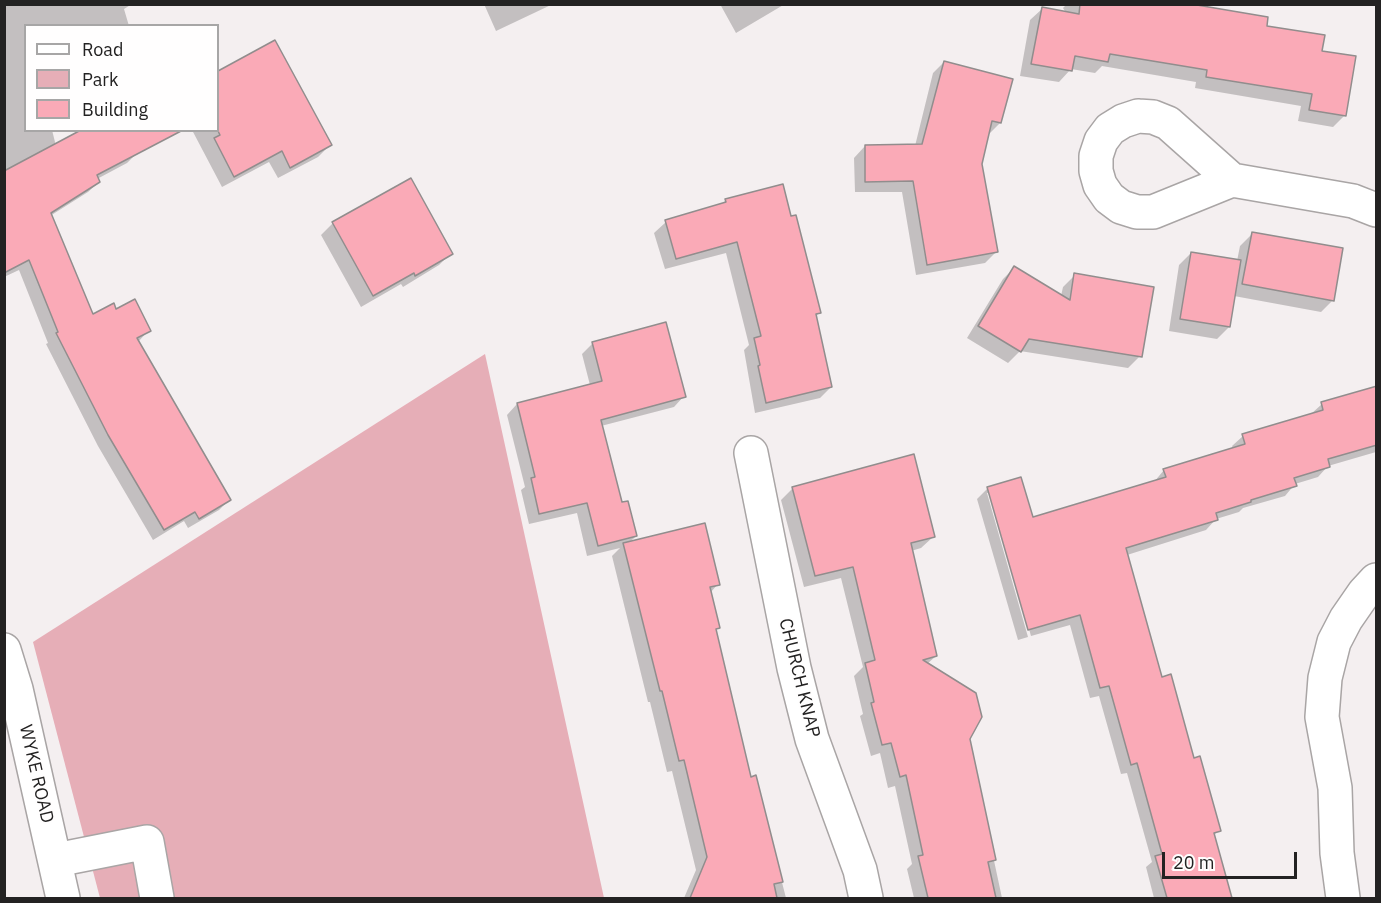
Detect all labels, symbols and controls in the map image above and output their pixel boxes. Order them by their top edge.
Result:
legend [24,24,219,132]
text: Road [82,38,123,61]
text: Park [82,68,118,91]
text: Building [82,98,148,121]
street label: CHURCH KNAP [774,616,824,740]
street label: WYKE ROAD [14,723,58,825]
scale bar [1165,840,1300,878]
text: 20 m [1173,851,1215,874]

